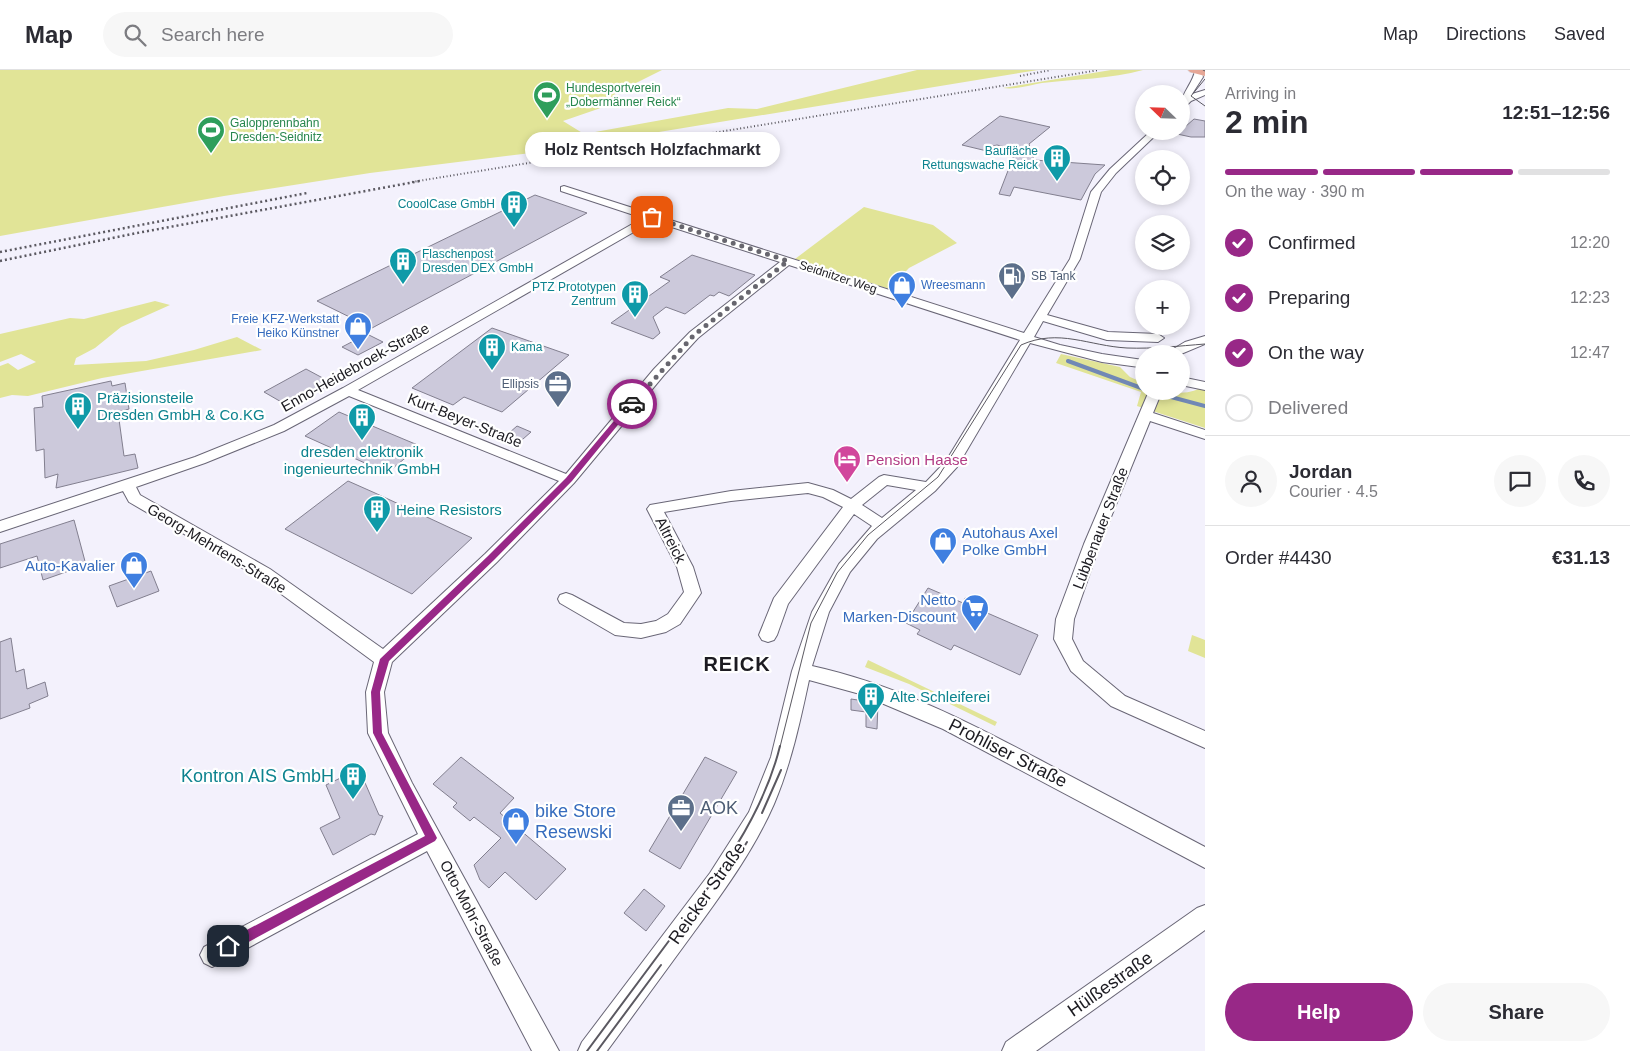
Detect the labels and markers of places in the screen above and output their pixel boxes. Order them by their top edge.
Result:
sports icon: Hundesportverein „Dobermänner Reick“ [532,80,562,119]
place label: Hundesportverein „Dobermänner Reick“ [566,81,681,109]
sports icon: Galopprennbahn Dresden-Seidnitz [196,115,226,154]
place label: Galopprennbahn Dresden-Seidnitz [230,116,322,144]
callout: Holz Rentsch Holzfachmarkt [524,132,780,167]
building icon: Baufläche Rettungswache Reick [1042,143,1072,182]
place label: Baufläche Rettungswache Reick [922,144,1039,172]
building icon: CooolCase GmbH [499,189,529,228]
pin [631,196,673,238]
place label: CooolCase GmbH [398,197,495,211]
building icon: Flaschenpost Dresden DEX GmbH [388,246,418,285]
place label: Flaschenpost Dresden DEX GmbH [422,247,533,275]
fuel station icon: SB Tank [997,261,1027,300]
place label: SB Tank [1031,269,1076,283]
shop icon: Wreesmann [887,270,917,309]
place label: Wreesmann [921,278,985,292]
building icon: PTZ Prototypen Zentrum [620,279,650,318]
place label: PTZ Prototypen Zentrum [532,280,616,308]
shop icon: Freie KFZ-Werkstatt Heiko Künstner [343,311,373,350]
place label: Freie KFZ-Werkstatt Heiko Künstner [231,312,340,340]
building icon: Kama [477,332,507,371]
place label: Kama [511,340,543,354]
office icon: Ellipsis [543,369,573,408]
place label: Ellipsis [502,377,539,391]
place label: Präzisionsteile Dresden GmbH & Co.KG [97,389,265,423]
building icon: Präzisionsteile Dresden GmbH & Co.KG [63,391,93,430]
building icon: dresden elektronik ingenieurtechnik GmbH [347,402,377,441]
place label: dresden elektronik ingenieurtechnik GmbH [284,443,440,477]
hotel icon: Pension Haase [832,444,862,483]
place label: Pension Haase [866,451,968,468]
building icon: Heine Resistors [362,494,392,533]
place label: Heine Resistors [396,501,502,518]
place label: Autohaus Axel Polke GmbH [962,524,1058,558]
shop icon: Autohaus Axel Polke GmbH [928,526,958,565]
shop icon: Auto-Kavalier [119,550,149,589]
place label: Auto-Kavalier [25,557,115,574]
place label: Netto Marken-Discount [843,591,957,625]
supermarket icon: Netto Marken-Discount [960,593,990,632]
building icon: Alte Schleiferei [856,681,886,720]
place label: Alte Schleiferei [890,688,990,705]
building icon: Kontron AIS GmbH [338,761,368,800]
place label: Kontron AIS GmbH [181,766,334,786]
office icon: AOK [666,793,696,832]
place label: AOK [700,798,738,818]
place label: bike Store Resewski [535,801,616,842]
shop icon: bike Store Resewski [501,806,531,845]
pin [207,925,249,967]

